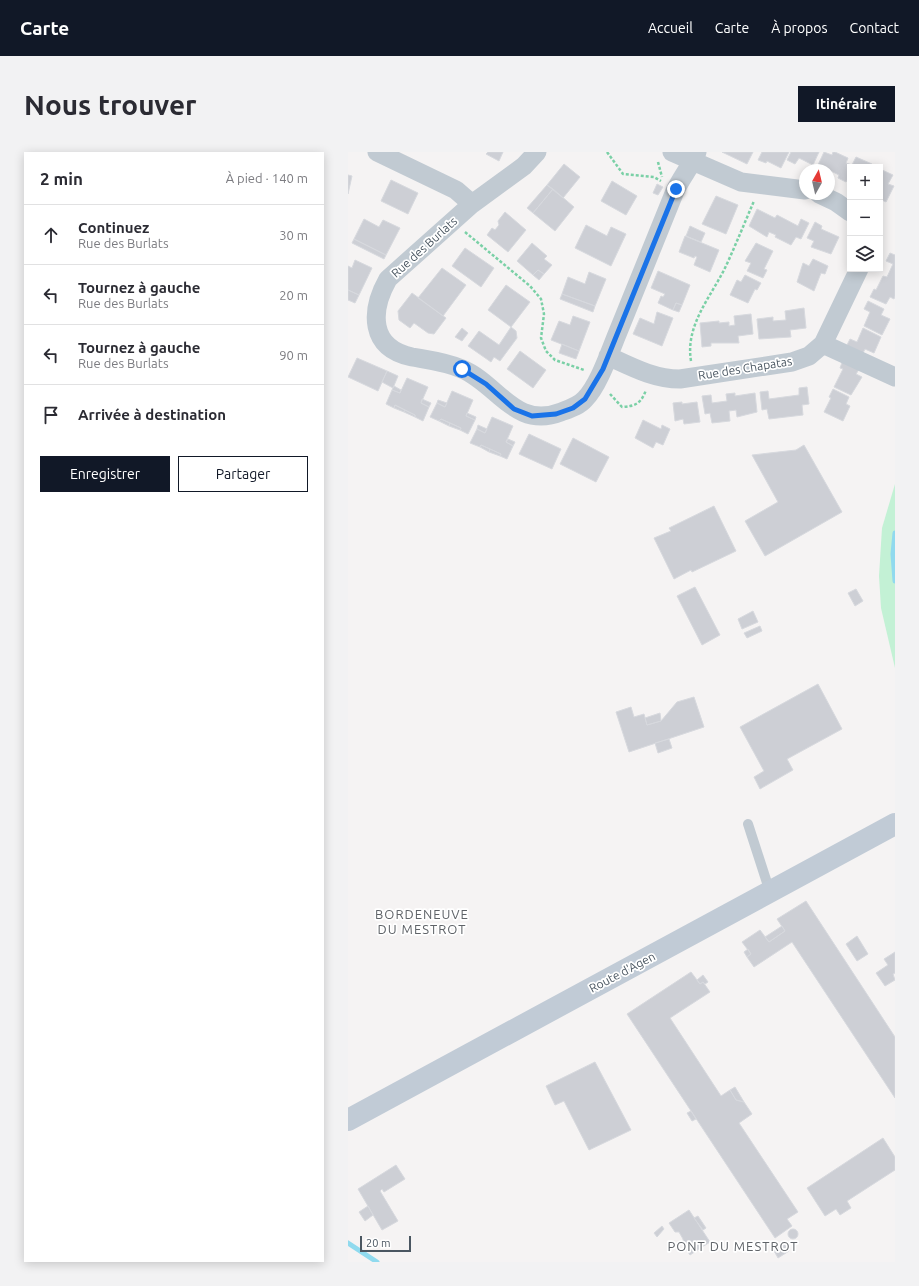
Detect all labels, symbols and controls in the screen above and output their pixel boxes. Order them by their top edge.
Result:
text: Carte [20,17,69,39]
text: Accueil [648,20,693,36]
text: Carte [715,20,749,36]
text: À propos [771,20,828,36]
text: Contact [850,20,899,36]
button: Itinéraire [798,86,895,122]
text: Nous trouver [24,89,197,120]
north arrow [799,164,835,200]
map controls [847,164,883,272]
button: + [847,164,883,200]
text: 2 min [40,169,83,188]
text: À pied · 140 m [226,171,308,185]
route end [667,180,685,198]
button: − [847,200,883,236]
street label: Rue des Burlats [389,214,459,280]
text: Continuez [78,219,149,236]
icon: ahead [40,224,62,246]
text: 30 m [279,228,308,242]
text: Rue des Burlats [78,236,169,250]
button: layers [847,236,883,272]
text: Tournez à gauche [78,279,201,296]
icon: left [40,284,62,306]
text: 20 m [279,288,308,302]
text: Rue des Burlats [78,296,169,310]
text: Tournez à gauche [78,339,201,356]
icon: left [40,344,62,366]
text: 90 m [279,348,308,362]
street label: Rue des Chapatas [697,354,793,382]
text: Rue des Burlats [78,356,169,370]
route start [453,360,471,378]
icon: arrive [40,404,62,426]
text: Arrivée à destination [78,406,226,423]
button: Enregistrer [40,456,170,492]
button: Partager [178,456,308,492]
district label: BORDENEUVE DU MESTROT [375,907,469,936]
street label: Route d'Agen [587,949,657,995]
scale bar [360,1234,411,1253]
text: 20 m [366,1237,390,1249]
district label: PONT DU MESTROT [667,1239,799,1253]

